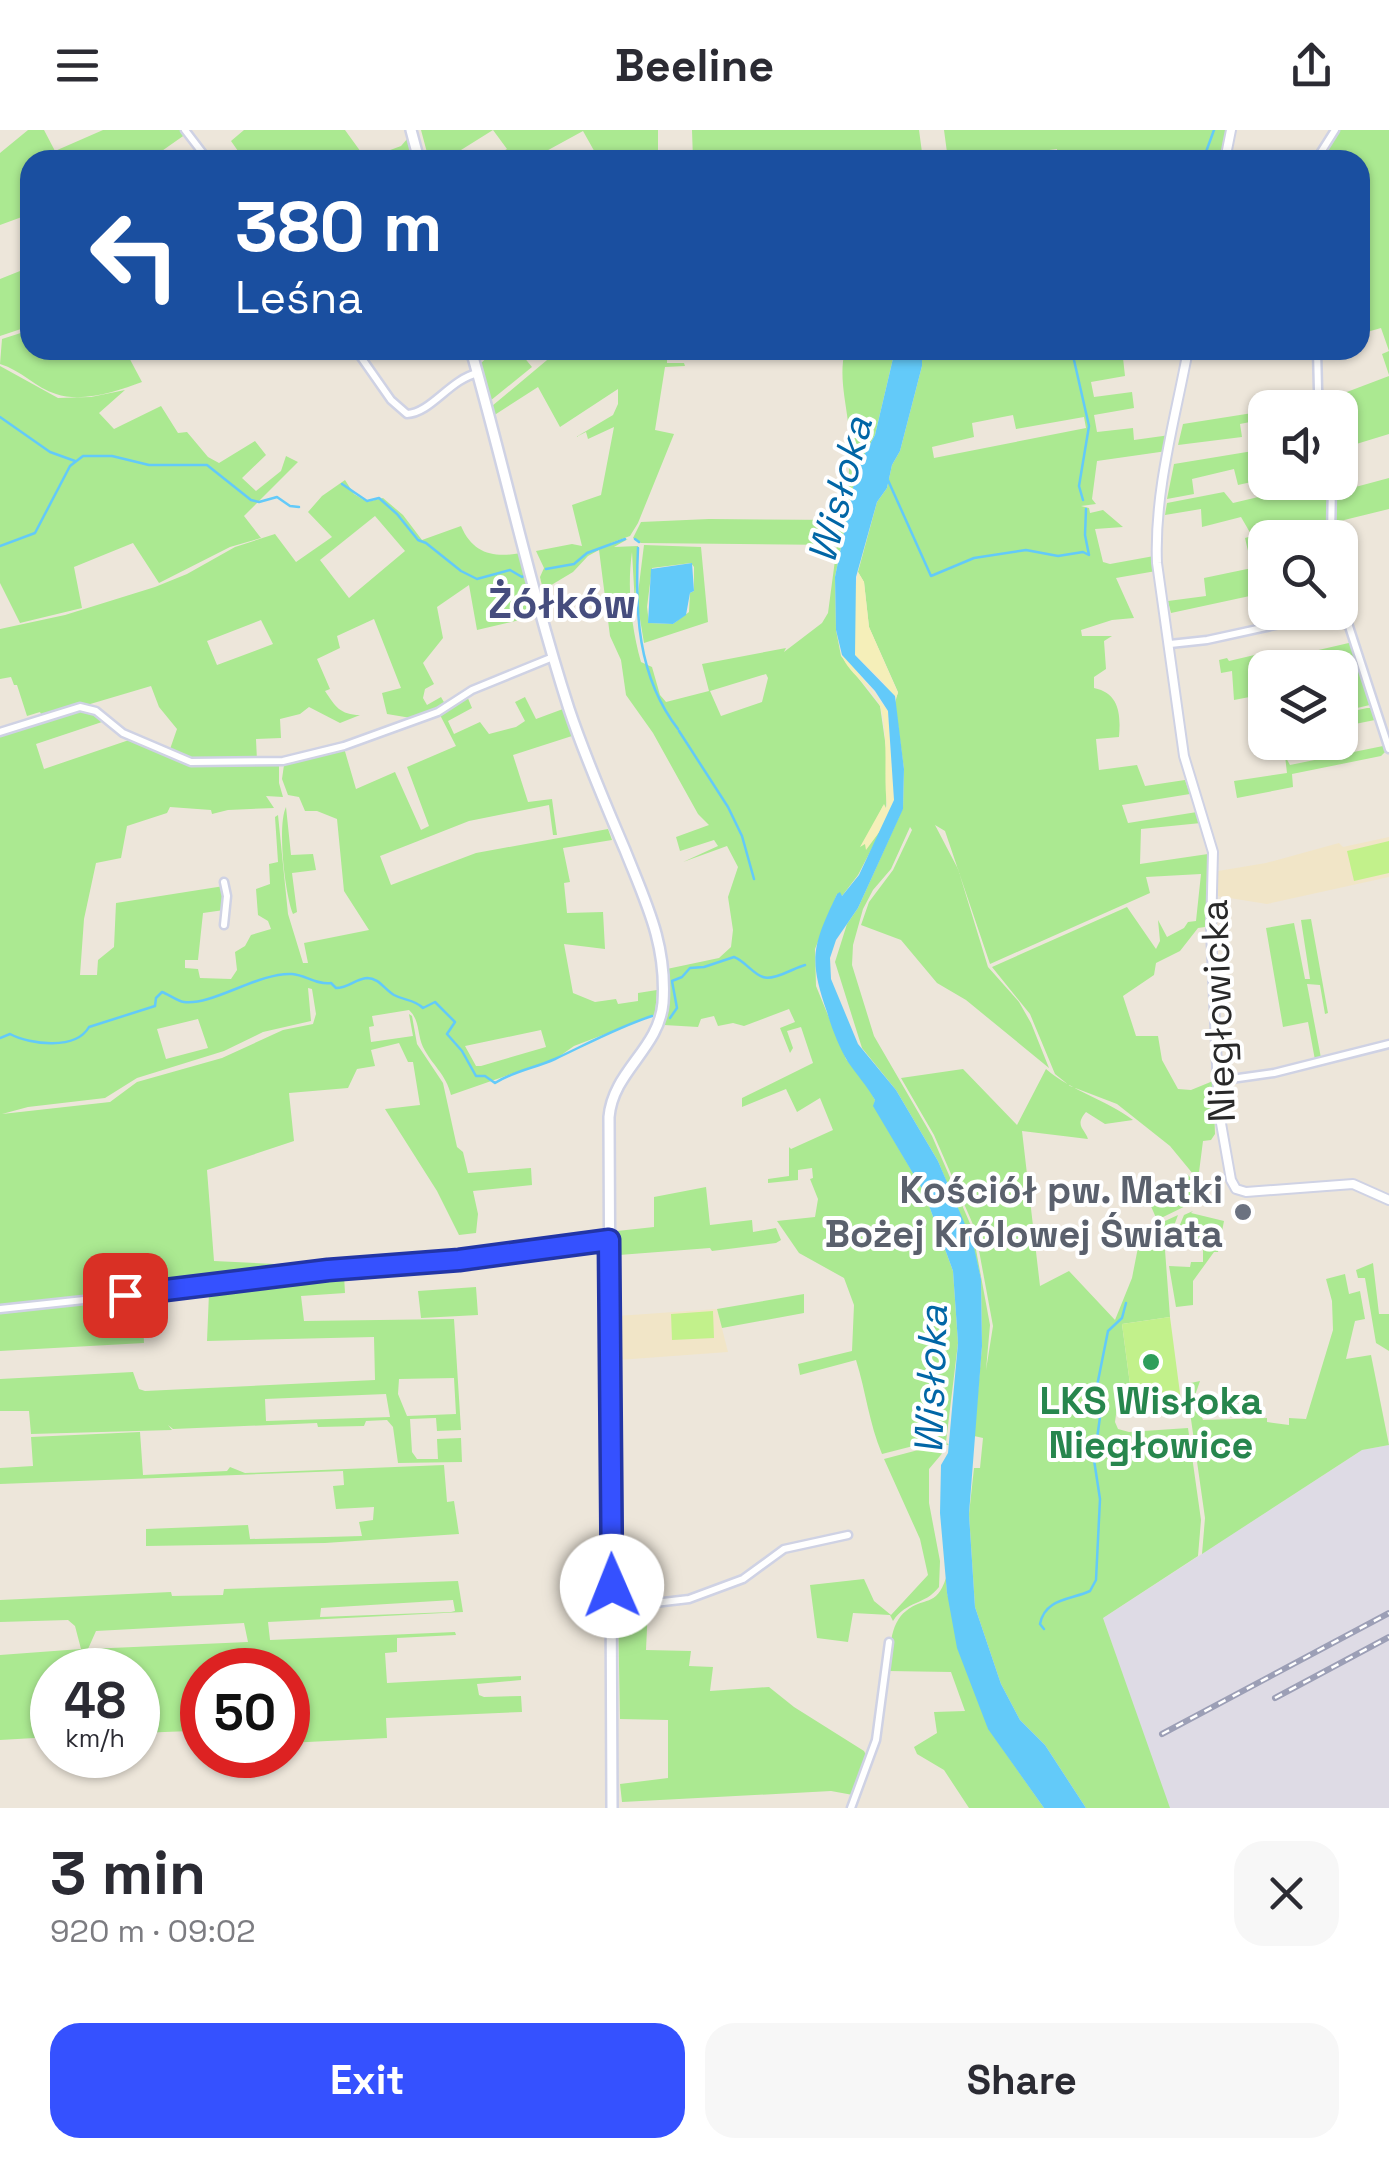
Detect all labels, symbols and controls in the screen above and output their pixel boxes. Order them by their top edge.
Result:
text: Beeline [615,37,774,94]
icon: menu [50,38,105,93]
icon: share [1284,38,1339,93]
text: 380 m [235,182,442,271]
icon: left [70,190,200,320]
text: Leśna [235,269,363,326]
map controls [1248,390,1358,760]
button: sound [1248,390,1358,500]
water label: Wisłoka [796,410,884,569]
button: search [1248,520,1358,630]
district label: Żółków [488,577,636,630]
button: layers [1248,650,1358,760]
street label: Niegłowicka [1190,899,1246,1123]
place label: Kościół pw. Matki Bożej Królowej Świata [825,1166,1223,1258]
marker: Kościół pw. Matki Bożej Królowej Świata [1232,1201,1254,1223]
pin [83,1253,168,1338]
icon: arrive [98,1268,153,1323]
water label: Wisłoka [903,1303,959,1456]
marker: LKS Wisłoka Niegłowice [1140,1351,1162,1373]
place label: LKS Wisłoka Niegłowice [1040,1377,1262,1469]
position arrow [560,1534,664,1638]
speed limit sign: 50 [180,1648,310,1778]
text: 48 [64,1669,126,1733]
text: km/h [65,1722,125,1754]
text: 3 min [50,1835,206,1912]
button: close [1234,1841,1339,1946]
text: 920 m · 09:02 [50,1911,256,1951]
button: Exit [50,2023,685,2138]
button: Share [705,2023,1339,2138]

